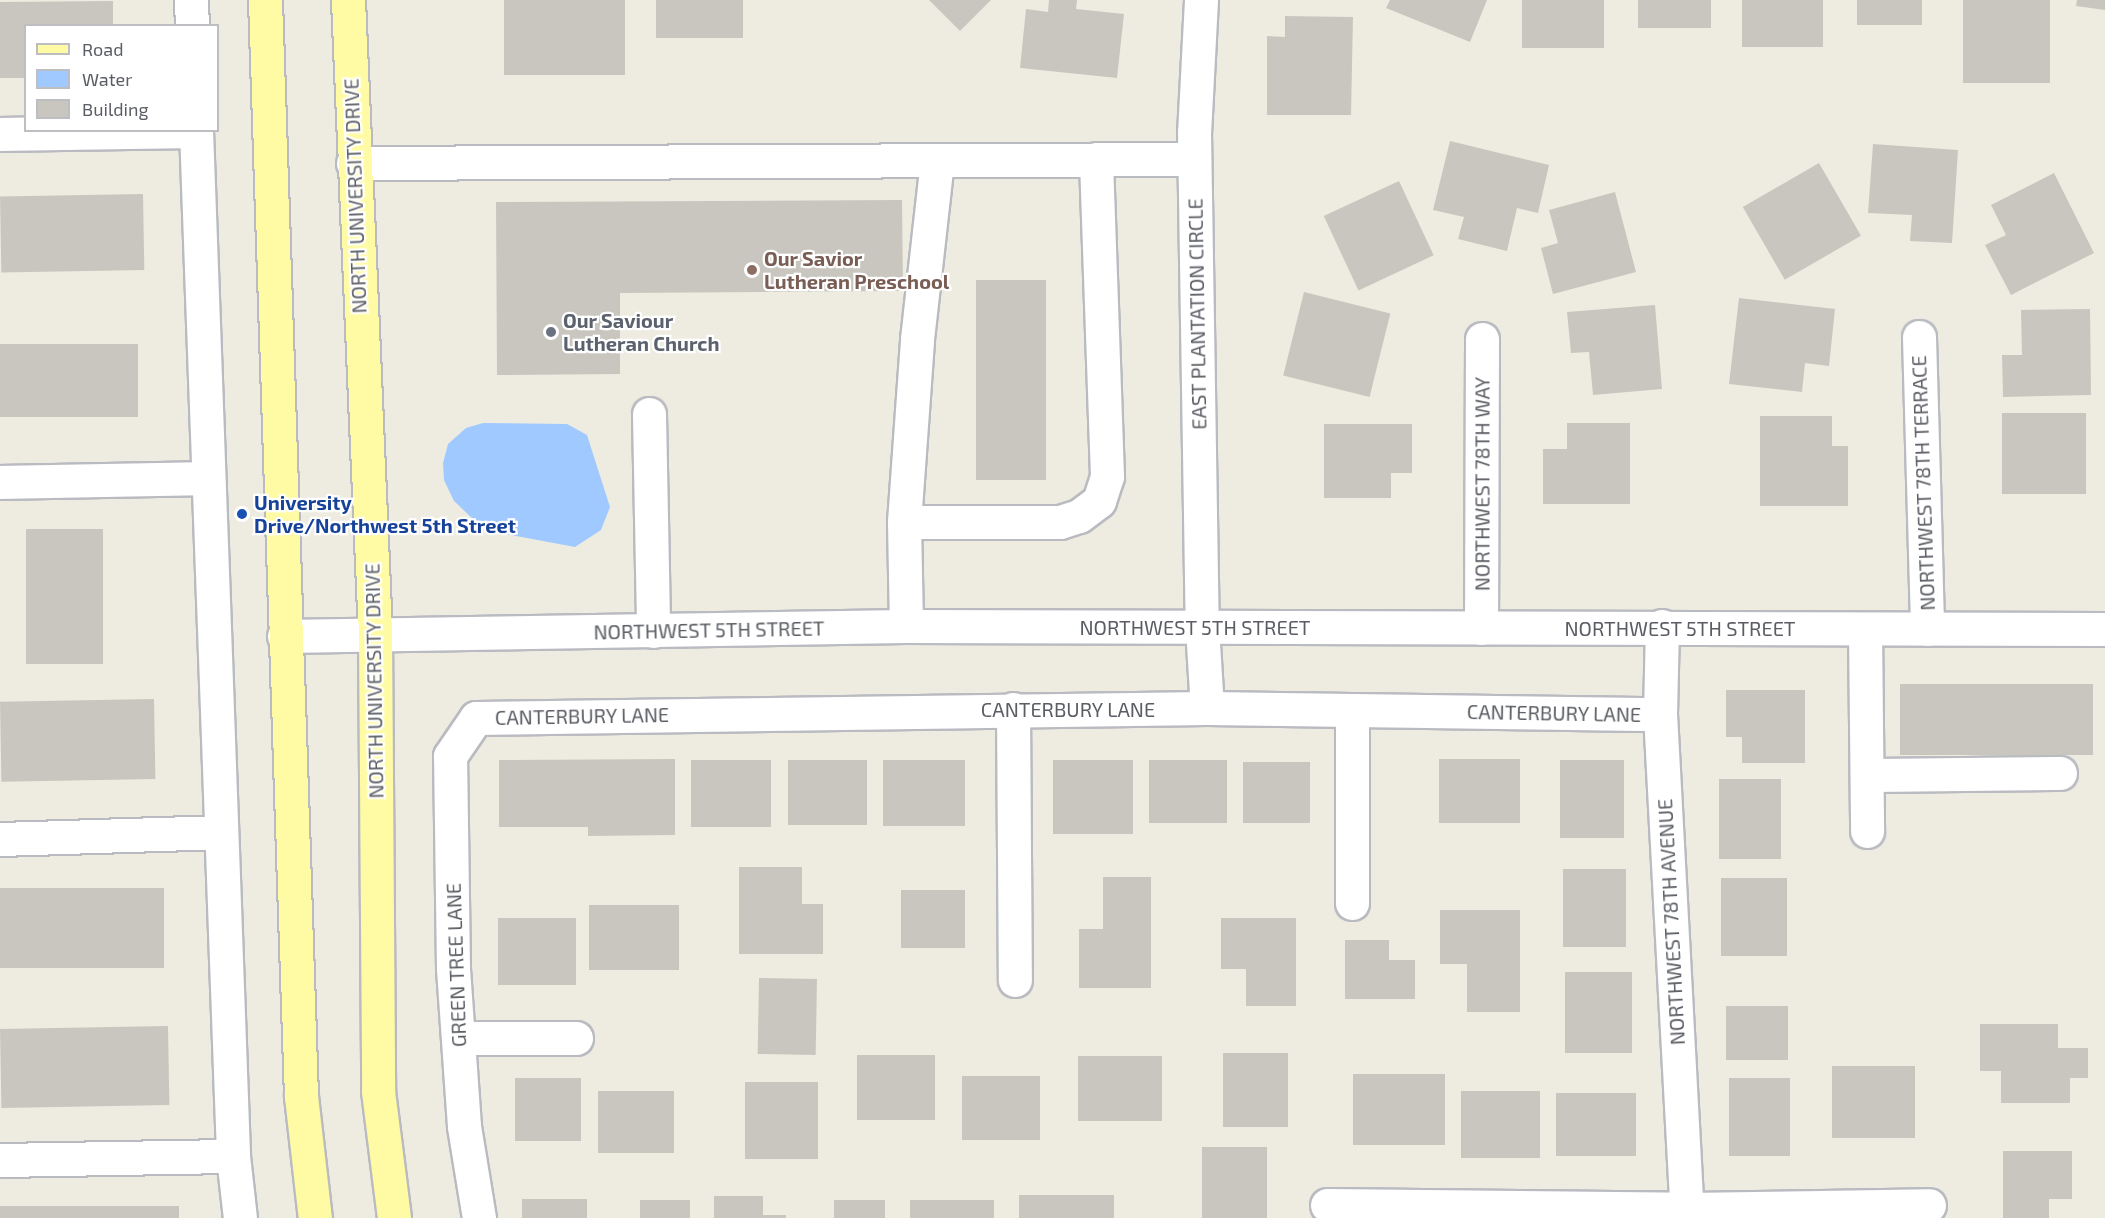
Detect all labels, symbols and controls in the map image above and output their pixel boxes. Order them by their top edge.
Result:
legend [24,24,219,132]
text: Road [82,38,123,60]
text: Water [82,68,132,90]
street label: NORTH UNIVERSITY DRIVE [339,78,371,314]
text: Building [82,98,149,120]
street label: EAST PLANTATION CIRCLE [1183,198,1211,430]
place label: Our Savior Lutheran Preschool [764,246,949,293]
marker: Our Savior Lutheran Preschool [745,263,759,277]
place label: Our Saviour Lutheran Church [563,308,720,355]
marker: Our Saviour Lutheran Church [544,325,558,339]
street label: NORTHWEST 78TH TERRACE [1907,354,1939,612]
street label: NORTHWEST 78TH WAY [1470,376,1494,592]
place label: University Drive/Northwest 5th Street [254,490,516,537]
marker: University Drive/Northwest 5th Street [235,507,249,521]
street label: NORTH UNIVERSITY DRIVE [360,563,388,799]
street label: NORTHWEST 5TH STREET [1079,615,1311,639]
street label: NORTHWEST 5TH STREET [593,616,825,644]
street label: NORTHWEST 5TH STREET [1564,616,1796,640]
street label: CANTERBURY LANE [981,697,1155,721]
street label: CANTERBURY LANE [1466,699,1642,727]
street label: CANTERBURY LANE [494,702,670,730]
street label: NORTHWEST 78TH AVENUE [1653,798,1689,1046]
street label: GREEN TREE LANE [441,882,471,1048]

